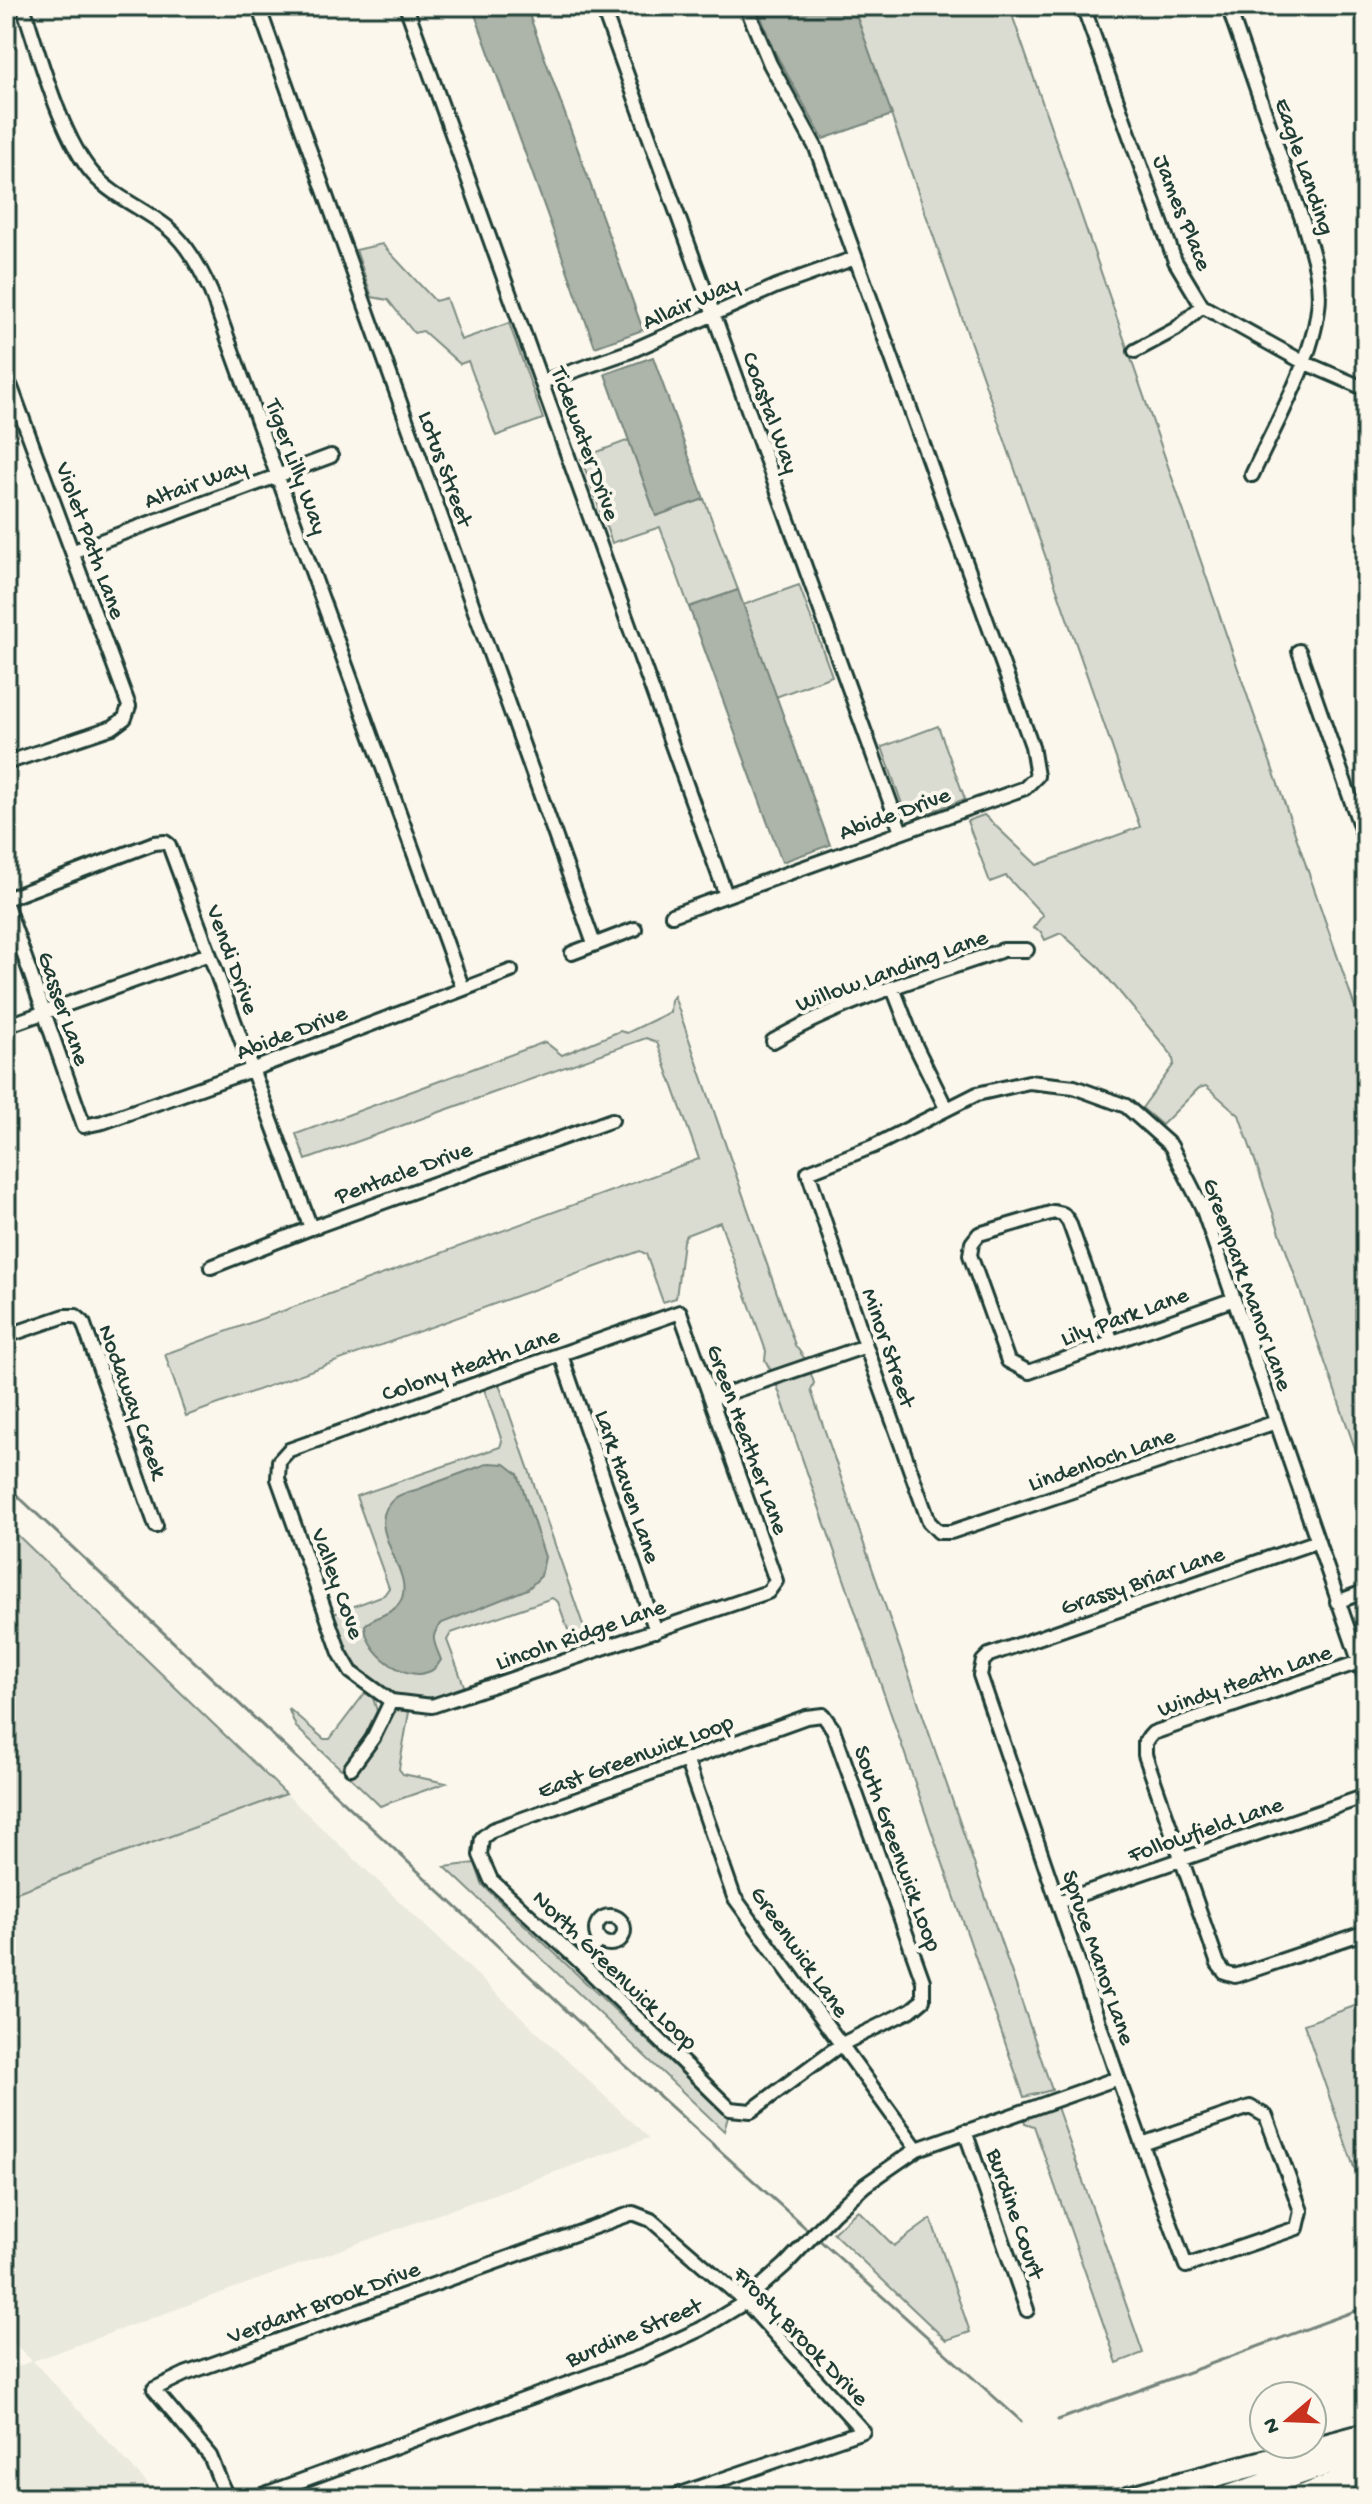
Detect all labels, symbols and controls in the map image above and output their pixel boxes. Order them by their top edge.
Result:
street label: Eagle Landing [1266,95,1340,240]
street label: James Place [1144,151,1217,276]
street label: Allair Way [638,270,745,338]
street label: Coastal Way [733,348,804,478]
street label: Tidewater Drive [542,361,625,526]
street label: Tiger Lilly Way [256,394,333,539]
street label: Lotus Street [409,407,479,533]
street label: Altair Way [141,453,252,517]
street label: Violet Path Lane [47,458,131,624]
street label: Abide Drive [836,782,955,849]
street label: Vendi Drive [197,901,264,1019]
street label: Willow Landing Lane [792,924,993,1021]
street label: Gasser Lane [29,948,95,1071]
street label: Abide Drive [233,1000,352,1069]
street label: Pentacle Drive [331,1136,477,1213]
street label: Greenpark Manor Lane [1194,1175,1298,1396]
street label: Lily Park Lane [1057,1282,1194,1355]
street label: Minor Street [853,1285,921,1414]
street label: Nodaway Creek [89,1321,173,1485]
street label: Colony Heath Lane [379,1322,564,1410]
street label: Green Heather Lane [698,1341,794,1540]
street label: Lark Haven Lane [586,1407,666,1568]
street label: Lindenloch Lane [1025,1422,1180,1500]
street label: Valley Cove [302,1524,369,1644]
street label: Grassy Briar Lane [1057,1540,1230,1624]
street label: Lincoln Ridge Lane [492,1593,671,1679]
street label: Windy Heath Lane [1154,1639,1337,1726]
street label: East Greenwick Loop [534,1709,738,1807]
street label: South Greenwick Loop [845,1742,946,1956]
street label: Followfield Lane [1124,1791,1288,1872]
street label: Spruce Manor Lane [1053,1867,1140,2050]
street label: Greenwick Lane [742,1882,855,2025]
street label: North Greenwick Loop [525,1885,702,2058]
street label: Burdine Court [978,2144,1050,2285]
street label: Verdant Brook Drive [223,2256,425,2353]
street label: Frosty Brook Drive [725,2261,874,2414]
street label: Burdine Street [561,2292,709,2376]
north arrow [1248,2380,1328,2460]
text: N [1258,2414,1288,2436]

